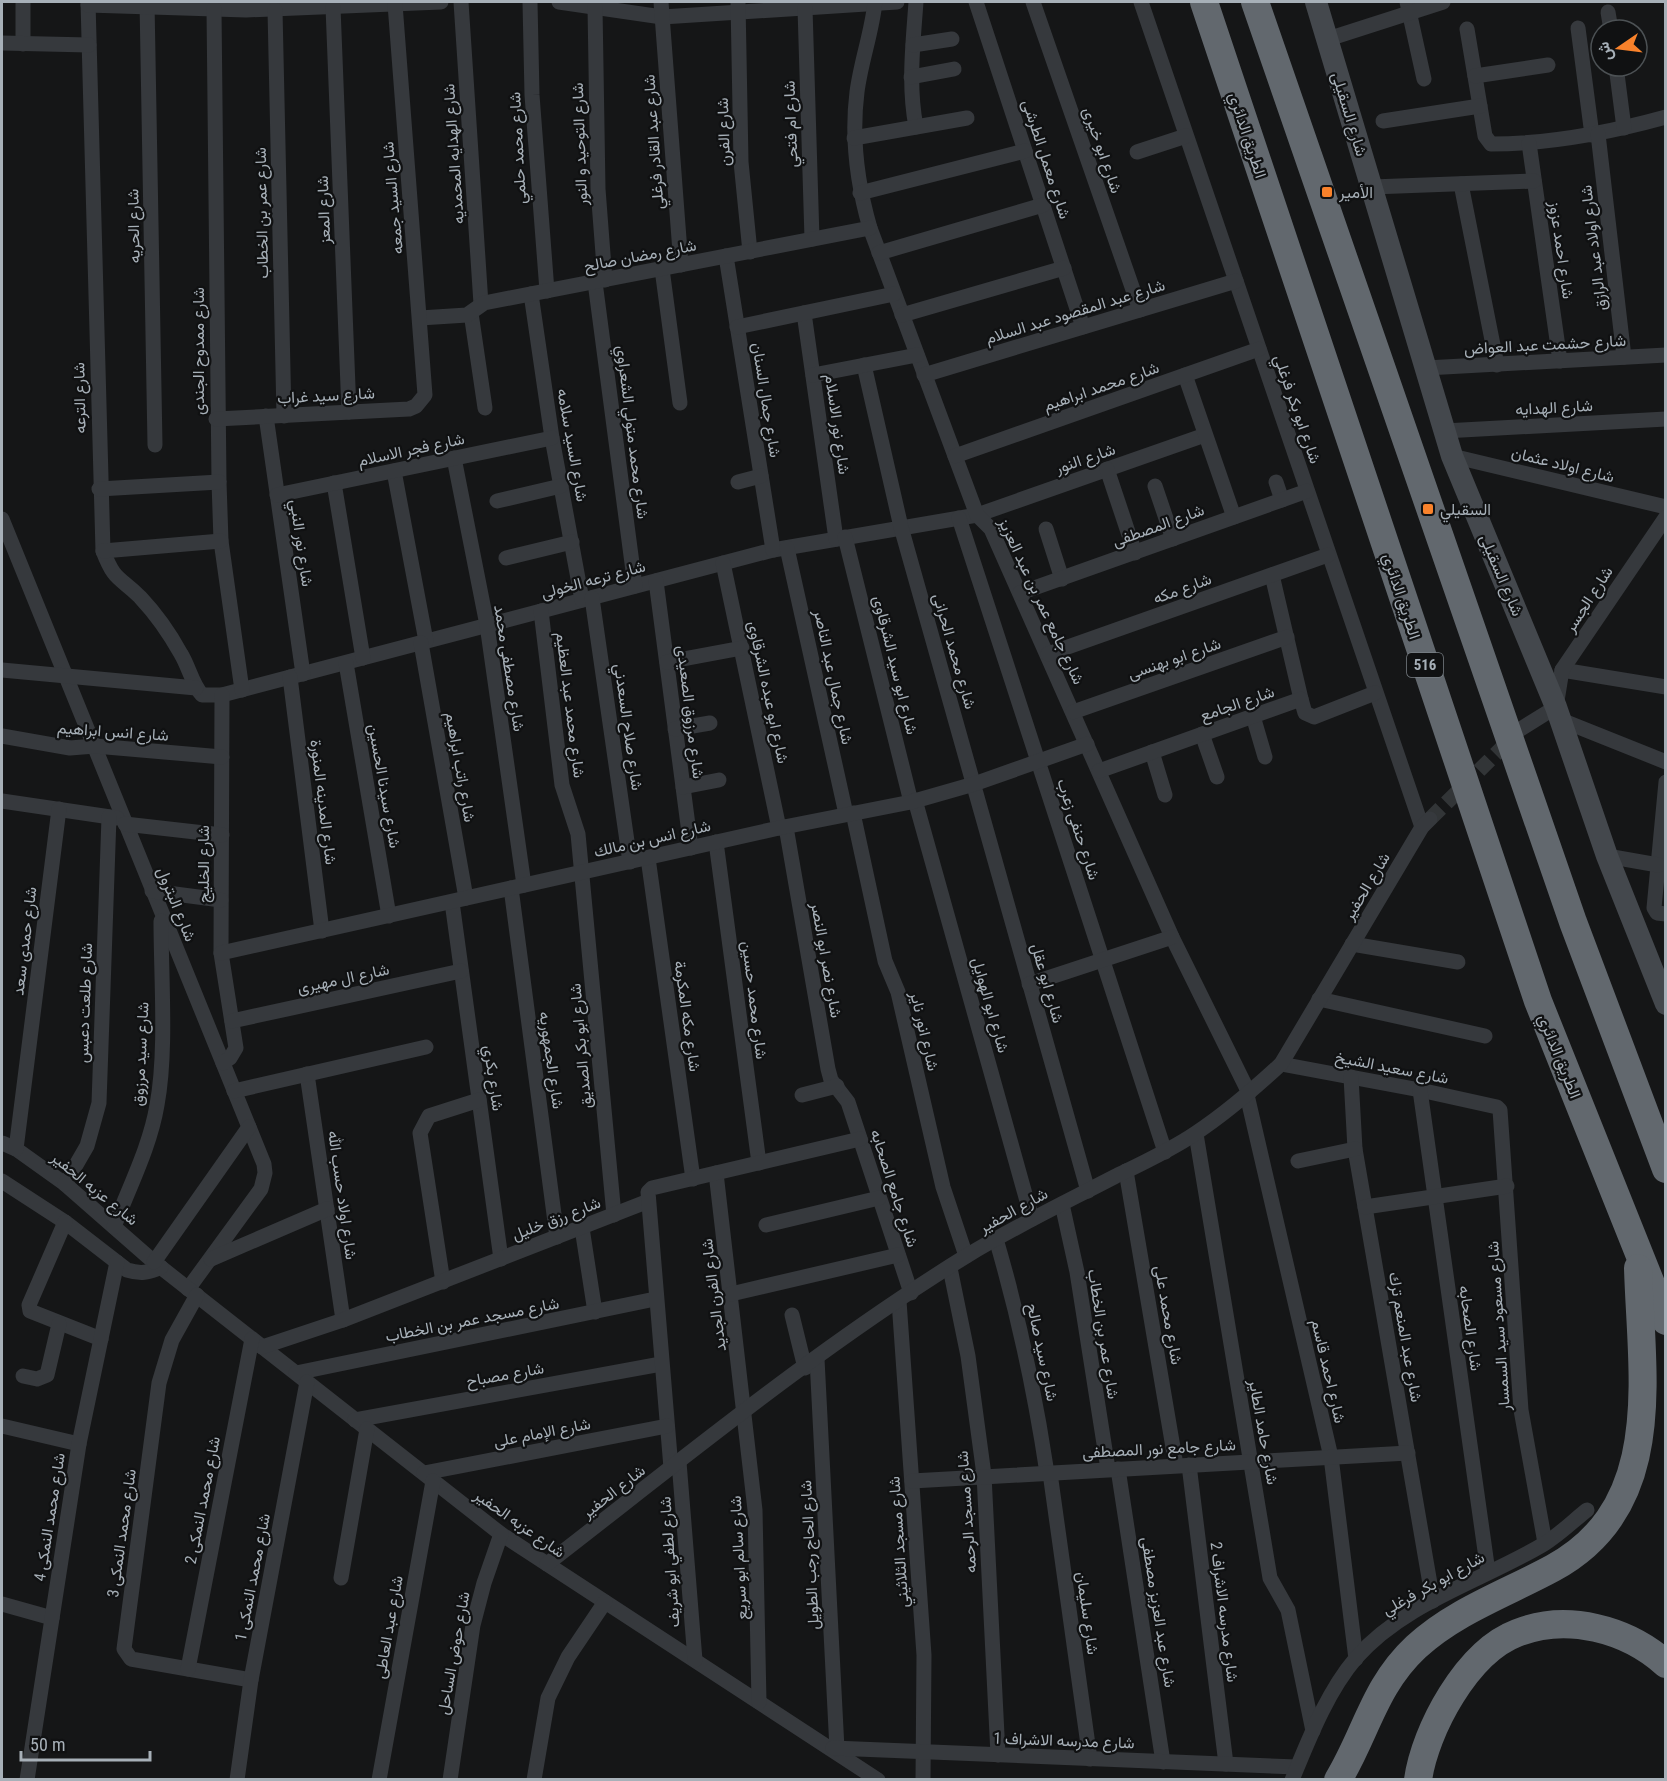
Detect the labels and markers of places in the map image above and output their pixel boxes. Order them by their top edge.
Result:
place label: الأمير [1338,183,1373,203]
marker: الأمير [1320,185,1334,199]
place label: السقيلي [1440,500,1491,523]
marker: السقيلي [1421,502,1435,516]

